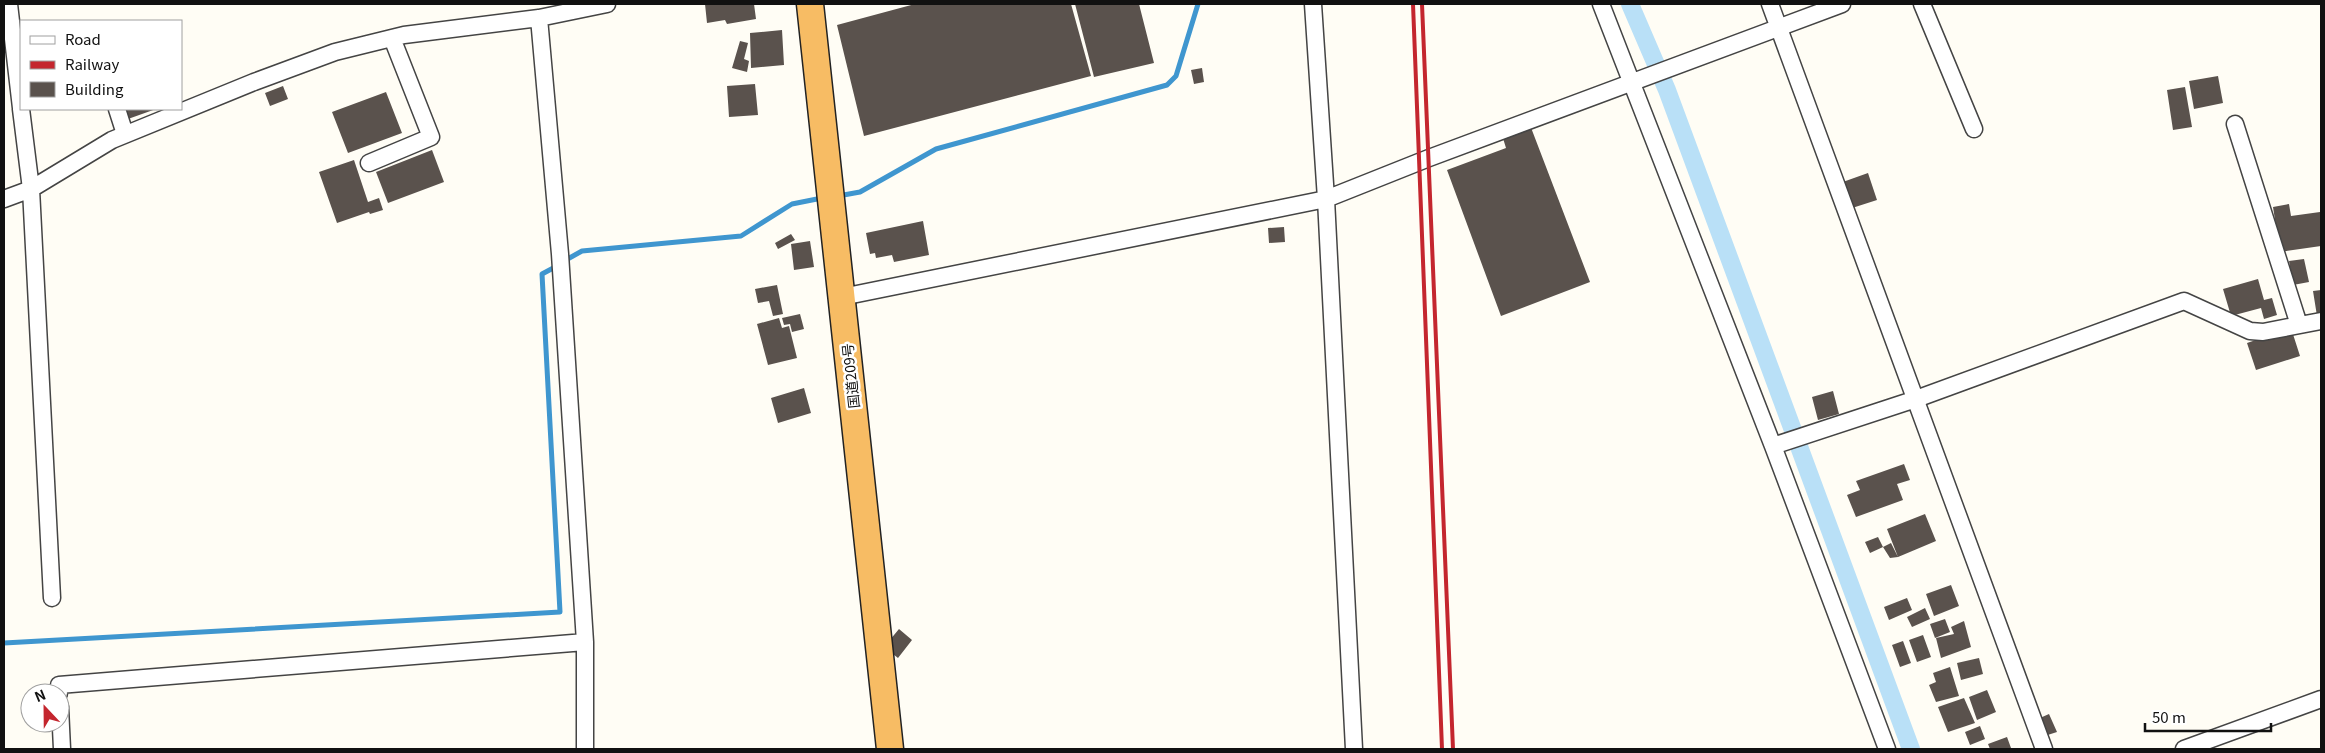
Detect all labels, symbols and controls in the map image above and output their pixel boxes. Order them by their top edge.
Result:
legend [20,20,182,110]
text: Road [65,28,101,49]
text: Railway [65,53,120,74]
text: Building [65,78,124,99]
street label: 国道209号 [837,342,863,410]
north arrow [20,683,70,733]
text: N [31,684,48,706]
scale bar [2145,700,2271,732]
text: 50 m [2152,706,2186,727]

